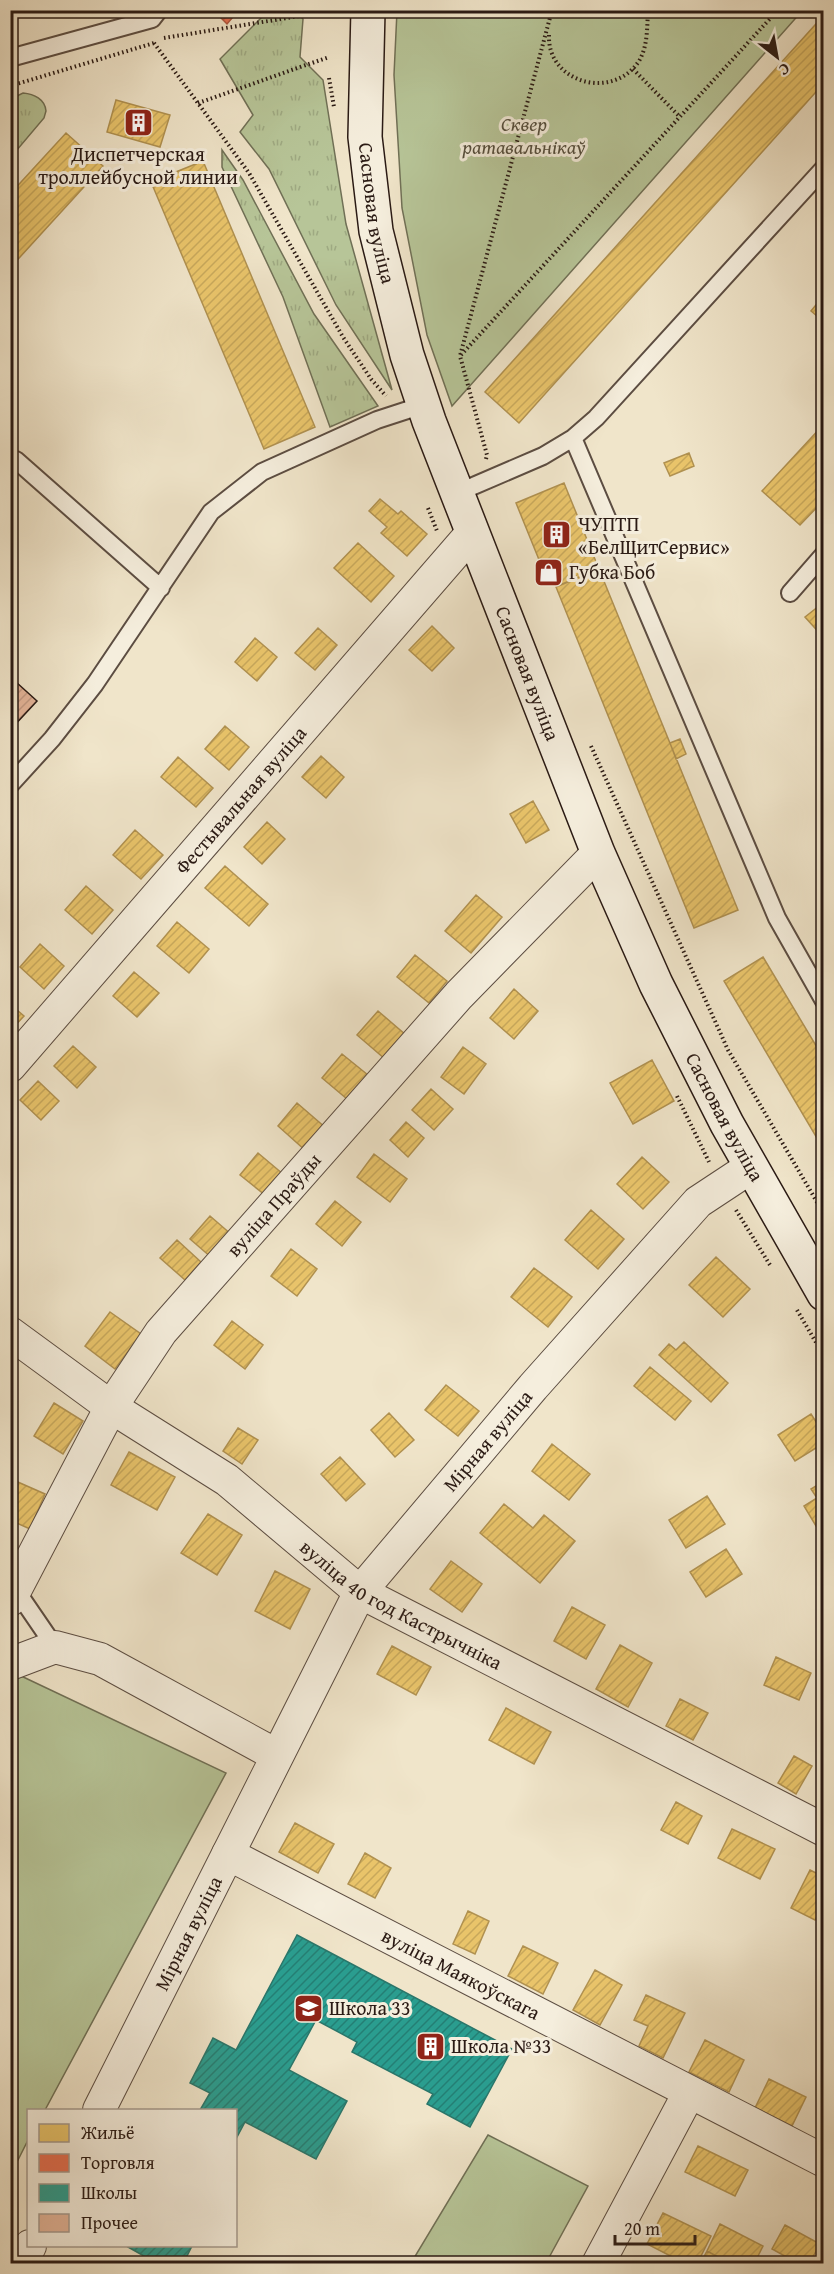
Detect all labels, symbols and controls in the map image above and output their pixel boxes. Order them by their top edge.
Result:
north arrow [747,27,807,87]
text: С [775,57,795,82]
building icon: Диспетчерская троллейбусной линии [122,107,154,139]
park label: Сквер ратавальнікаў [462,109,585,161]
place label: Диспетчерская троллейбусной линии [38,139,238,191]
street label: Сасновая вуліца [352,141,404,287]
place label: ЧУПТП «БелЩитСервис» [578,509,730,561]
building icon: ЧУПТП «БелЩитСервис» [541,519,573,551]
shop icon: Губка Боб [532,556,564,588]
place label: Губка Боб [569,557,655,586]
street label: Сасновая вуліца [489,602,568,745]
street label: Фестывальная вуліца [168,719,313,880]
street label: Сасновая вуліца [679,1047,772,1187]
street label: вуліца Праўды [219,1146,327,1263]
street label: Мірная вуліца [436,1383,539,1498]
street label: вуліца 40 год Кастрычніка [294,1533,508,1677]
street label: Мірная вуліца [147,1870,229,1995]
street label: вуліца Маякоўскага [377,1921,546,2027]
school or university icon: Школа 33 [292,1992,324,2024]
place label: Школа 33 [329,1993,411,2022]
building icon: Школа №33 [414,2030,446,2062]
place label: Школа №33 [451,2031,551,2060]
legend [27,2109,237,2247]
text: Жильё [80,2119,135,2146]
text: Торговля [81,2149,155,2176]
text: Школы [81,2179,138,2206]
scale bar [615,2208,694,2246]
text: Прочее [81,2209,138,2236]
text: 20 m [624,2215,660,2242]

